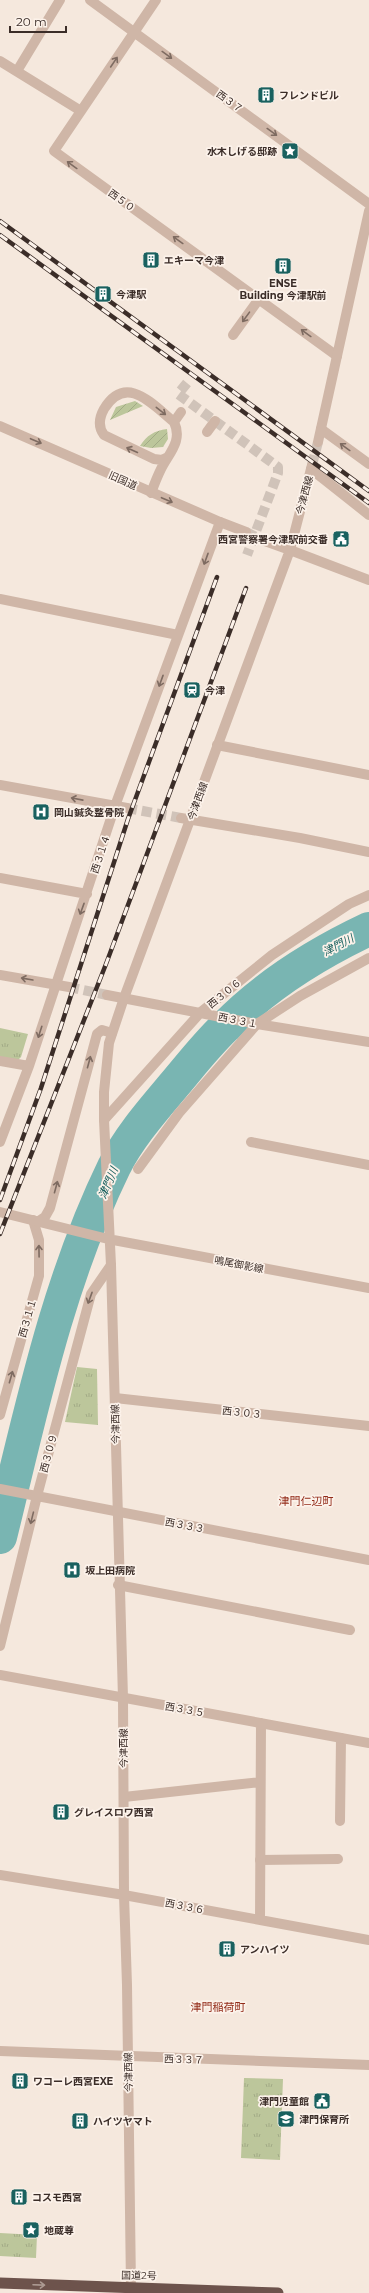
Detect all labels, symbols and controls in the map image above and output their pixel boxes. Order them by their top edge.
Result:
scale bar [10,8,66,34]
text: 20 m [16,14,47,29]
one-way arrow [161,51,172,59]
one-way arrow [110,57,118,68]
building icon: フレンドビル [256,85,276,105]
street label: 西３７ [214,87,246,115]
place label: フレンドビル [279,89,339,102]
one-way arrow [266,128,277,136]
place icon: 水木しげる邸跡 [280,141,300,161]
place label: 水木しげる邸跡 [207,145,277,158]
one-way arrow [67,161,78,169]
street label: 西５０ [106,186,138,214]
one-way arrow [173,236,184,245]
building icon: エキーマ今津 [141,250,161,270]
place label: エキーマ今津 [164,254,224,267]
building icon: ENSE Building 今津駅前 [273,256,293,276]
place label: ENSE Building 今津駅前 [239,277,327,302]
building icon: 今津駅 [93,284,113,304]
place label: 今津駅 [116,288,147,301]
one-way arrow [242,311,250,322]
one-way arrow [301,329,312,337]
one-way arrow [155,407,166,415]
one-way arrow [29,438,41,446]
one-way arrow [340,442,351,451]
one-way arrow [126,446,138,453]
street label: 旧国道 [106,468,139,492]
street label: 今津西線 [293,474,316,516]
one-way arrow [161,497,173,504]
public building icon: 西宮警察署今津駅前交番 [331,529,351,549]
place label: 西宮警察署今津駅前交番 [218,533,328,546]
one-way arrow [202,553,210,565]
one-way arrow [157,674,165,686]
station icon: 今津 [182,680,202,700]
place label: 今津 [205,684,225,697]
street label: 今津西線 [185,780,210,822]
one-way arrow [71,795,84,803]
hospital icon: 岡山鍼灸整骨院 [31,802,51,822]
place label: 岡山鍼灸整骨院 [54,806,124,819]
street label: 西３１４ [88,833,113,875]
one-way arrow [77,903,85,915]
water label: 津門川 [320,931,357,959]
one-way arrow [21,975,34,983]
street label: 西３０６ [205,976,244,1011]
street label: 西３３１ [217,1010,259,1031]
one-way arrow [35,1026,43,1038]
one-way arrow [86,1056,93,1069]
water label: 津門川 [95,1164,121,1201]
one-way arrow [52,1181,60,1194]
one-way arrow [35,1245,43,1258]
street label: 鳴尾御影線 [213,1253,265,1276]
one-way arrow [86,1291,94,1303]
street label: 西３１１ [16,1297,39,1339]
one-way arrow [8,1371,15,1384]
street label: 今津西線 [109,1404,122,1444]
street label: 西３０３ [221,1404,263,1421]
street label: 西３０９ [37,1432,60,1474]
district label: 津門仁辺町 [279,1494,334,1508]
one-way arrow [27,1511,35,1524]
street label: 西３３３ [164,1515,206,1536]
hospital icon: 坂上田病院 [62,1560,82,1580]
place label: 坂上田病院 [85,1564,135,1577]
street label: 西３３５ [164,1700,206,1719]
street label: 今津西線 [117,1728,130,1768]
building icon: グレイスロワ西宮 [51,1802,71,1822]
place label: グレイスロワ西宮 [74,1806,154,1819]
street label: 西３３６ [164,1896,206,1917]
building icon: アンハイツ [217,1939,237,1959]
place label: アンハイツ [240,1943,289,1956]
district label: 津門稲荷町 [191,2000,246,2014]
street label: 今津西線 [122,2052,135,2092]
street label: 西３３７ [164,2052,204,2067]
building icon: ワコーレ西宮EXE [10,2071,30,2091]
place label: ワコーレ西宮EXE [33,2075,114,2088]
public building icon: 津門児童館 [312,2091,332,2111]
place label: 津門児童館 [259,2095,309,2108]
school or university icon: 津門保育所 [276,2109,296,2129]
building icon: ハイツヤマト [70,2111,90,2131]
place label: 津門保育所 [299,2113,349,2126]
place label: ハイツヤマト [93,2115,153,2128]
building icon: コスモ西宮 [9,2187,29,2207]
place label: コスモ西宮 [32,2191,82,2204]
place icon: 地蔵尊 [21,2220,41,2240]
place label: 地蔵尊 [44,2224,74,2237]
street label: 国道2号 [121,2269,157,2282]
one-way arrow [32,2281,45,2288]

